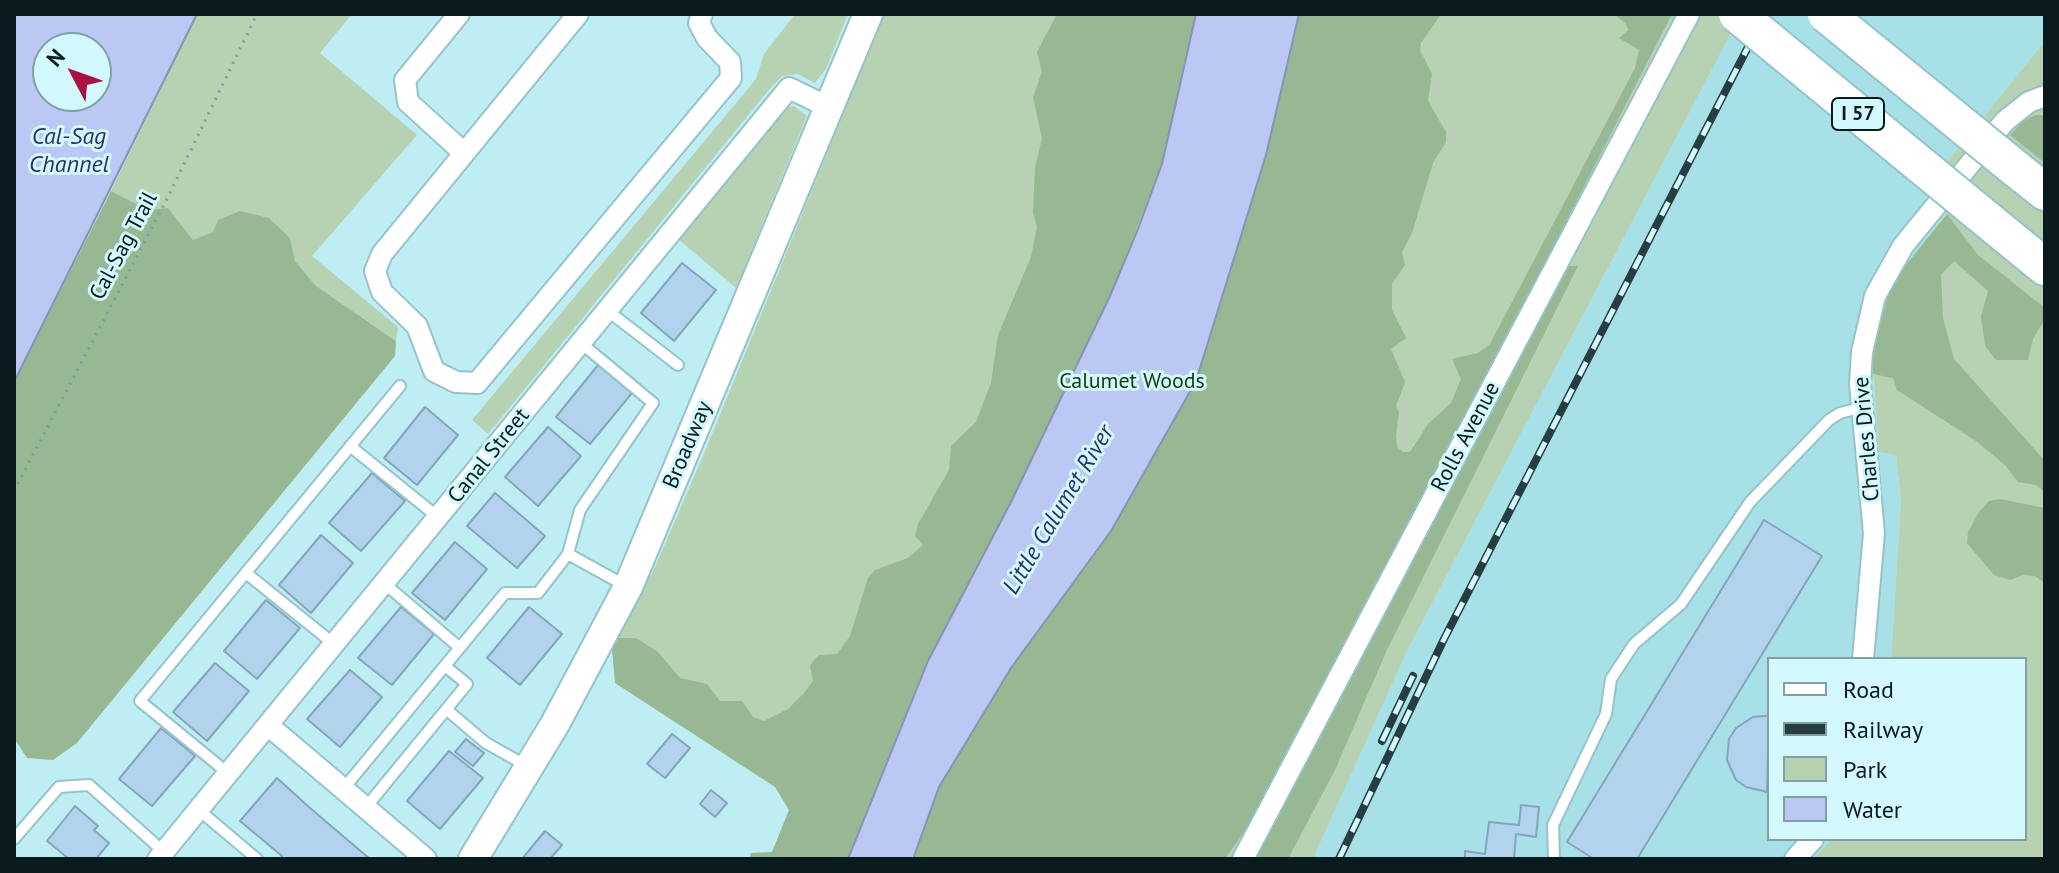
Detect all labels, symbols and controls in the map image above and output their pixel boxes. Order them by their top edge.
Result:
north arrow [32,32,112,112]
text: N [40,43,71,72]
road number: I 57 [1832,98,1884,130]
water label: Cal-Sag Channel [29,123,109,179]
street label: Cal-Sag Trail [85,188,163,304]
park label: Calumet Woods [1059,369,1205,395]
street label: Charles Drive [1848,376,1886,502]
street label: Rolls Avenue [1426,378,1506,496]
street label: Broadway [658,397,718,493]
street label: Canal Street [443,403,535,509]
water label: Little Calumet River [997,420,1121,600]
legend [1767,657,2027,841]
text: Road [1843,674,1894,705]
text: Railway [1843,714,1923,745]
text: Park [1843,754,1887,785]
text: Water [1843,794,1902,825]

